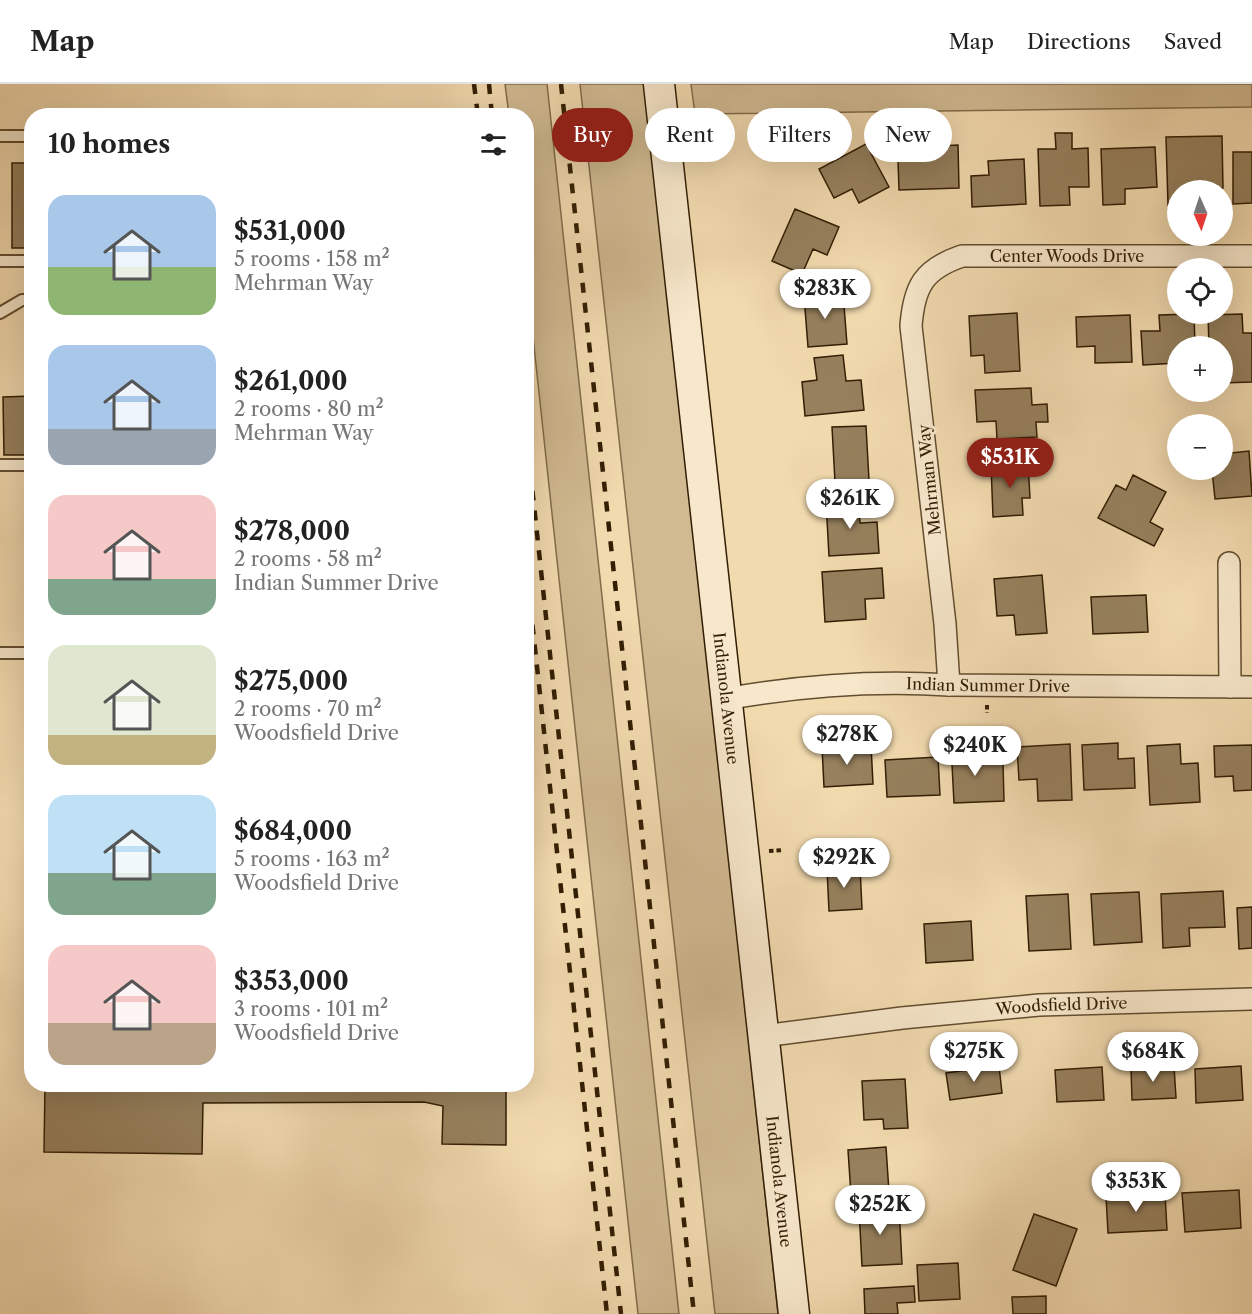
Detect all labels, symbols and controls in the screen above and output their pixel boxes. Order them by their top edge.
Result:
text: Map [30,24,94,58]
text: Map [949,29,994,54]
text: Directions [1027,29,1131,54]
text: Saved [1164,29,1222,54]
chip: Buy [552,108,633,162]
chip: Rent [645,108,735,162]
chip: Filters [747,108,852,162]
chip: New [864,108,952,162]
text: 10 homes [48,128,170,160]
icon: filters [477,128,510,161]
north arrow [1167,180,1233,246]
map controls [1167,180,1233,480]
text: $531,000 [234,215,346,247]
icon: home [96,219,168,291]
street label: Center Woods Drive [990,246,1144,266]
text: 5 rooms · 158 m² [234,247,390,271]
button: locate [1167,258,1233,324]
pin: $283K [783,269,867,320]
text: Mehrman Way [234,271,373,295]
text: $283K [794,276,856,300]
button: + [1167,336,1233,402]
text: $261,000 [234,365,348,397]
icon: home [96,369,168,441]
text: 2 rooms · 80 m² [234,397,384,421]
button: − [1167,414,1233,480]
text: Mehrman Way [234,421,373,445]
street label: Mehrman Way [913,422,945,537]
pin: $531K [968,438,1052,489]
text: $531K [981,445,1039,469]
pin: $261K [808,479,892,530]
text: $261K [820,486,880,510]
text: $278,000 [234,515,350,547]
icon: home [96,519,168,591]
text: 2 rooms · 58 m² [234,547,382,571]
text: Indian Summer Drive [234,571,439,595]
street label: Indianola Avenue [709,631,744,765]
text: $275,000 [234,665,348,697]
icon: home [96,669,168,741]
street label: Indian Summer Drive [906,673,1070,696]
text: 2 rooms · 70 m² [234,697,382,721]
pin: $278K [805,715,889,766]
text: Woodsfield Drive [234,721,399,745]
text: $278K [816,722,878,746]
pin: $240K [933,726,1017,777]
text: $240K [943,733,1007,757]
text: $684,000 [234,815,352,847]
icon: home [96,819,168,891]
pin: $292K [802,838,886,889]
text: $292K [813,845,875,869]
text: 5 rooms · 163 m² [234,847,390,871]
text: Woodsfield Drive [234,871,399,895]
text: $353,000 [234,965,349,997]
icon: home [96,969,168,1041]
street label: Woodsfield Drive [993,993,1128,1019]
text: 3 rooms · 101 m² [234,997,388,1021]
text: Woodsfield Drive [234,1021,399,1045]
pin: $275K [932,1032,1016,1083]
pin: $684K [1111,1032,1195,1083]
text: $275K [944,1039,1004,1063]
text: $684K [1121,1039,1185,1063]
street label: Indianola Avenue [762,1114,797,1248]
pin: $353K [1094,1162,1178,1213]
text: $353K [1106,1169,1166,1193]
pin: $252K [838,1185,922,1236]
text: $252K [849,1192,911,1216]

